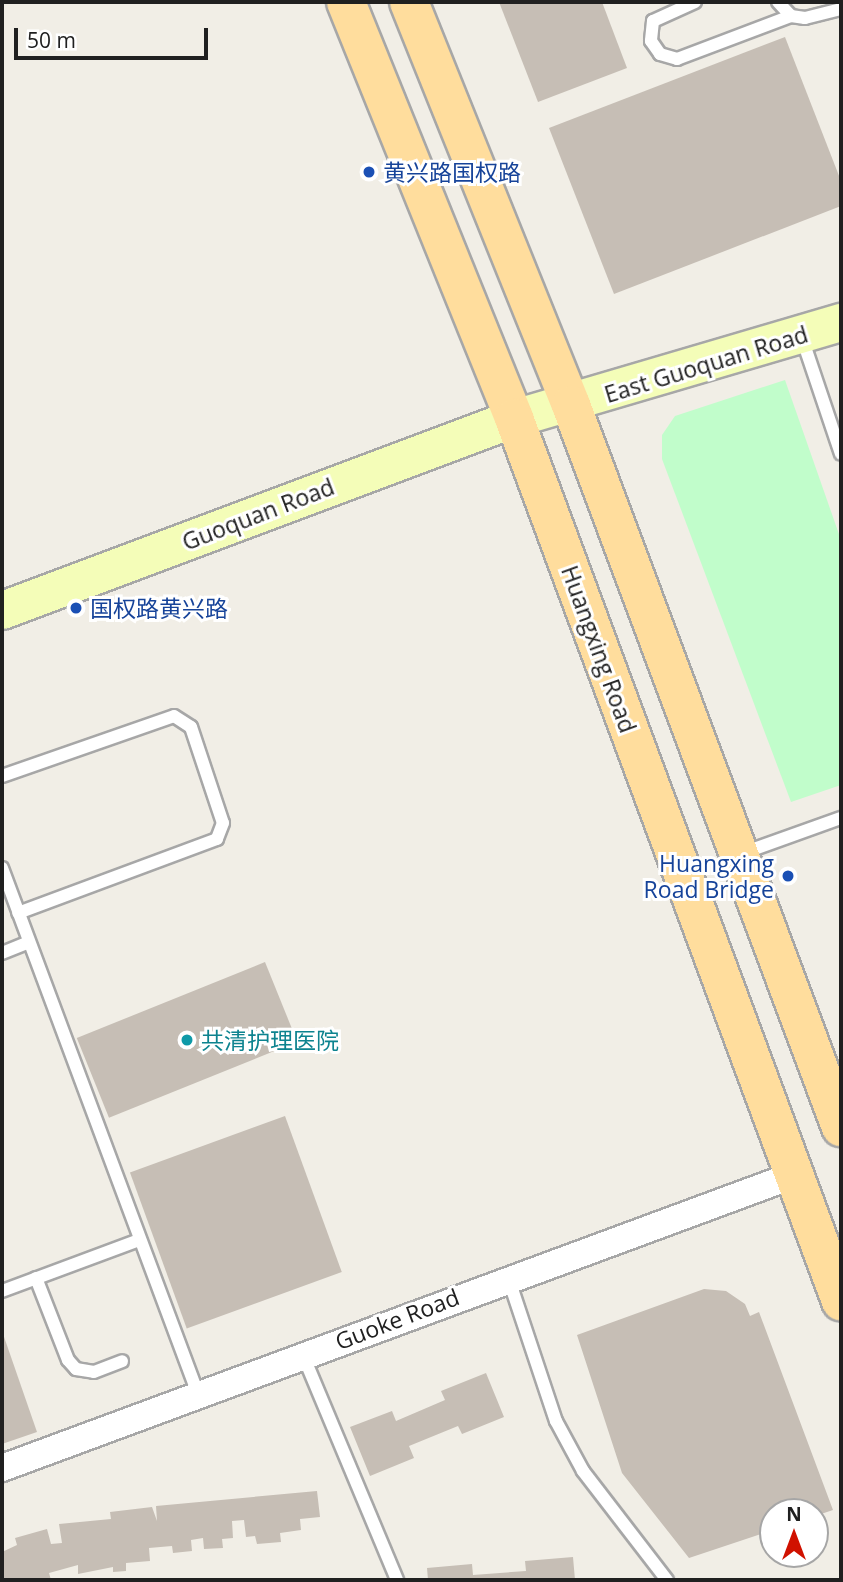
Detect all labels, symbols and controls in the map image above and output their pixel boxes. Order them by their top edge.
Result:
scale bar [18,14,212,58]
text: 50 m [27,26,76,54]
place label: 黄兴路国权路 [383,158,521,186]
marker: 黄兴路国权路 [361,164,377,180]
street label: East Guoquan Road [601,320,811,408]
street label: Guoquan Road [178,472,338,556]
street label: Huangxing Road [556,562,642,736]
place label: 国权路黄兴路 [90,594,228,622]
marker: 国权路黄兴路 [68,600,84,616]
place label: Huangxing Road Bridge [644,849,774,903]
marker: Huangxing Road Bridge [780,868,796,884]
place label: 共清护理医院 [201,1026,339,1054]
marker: 共清护理医院 [179,1032,195,1048]
street label: Guoke Road [331,1283,463,1355]
north arrow [759,1498,829,1568]
text: N [786,1501,802,1527]

